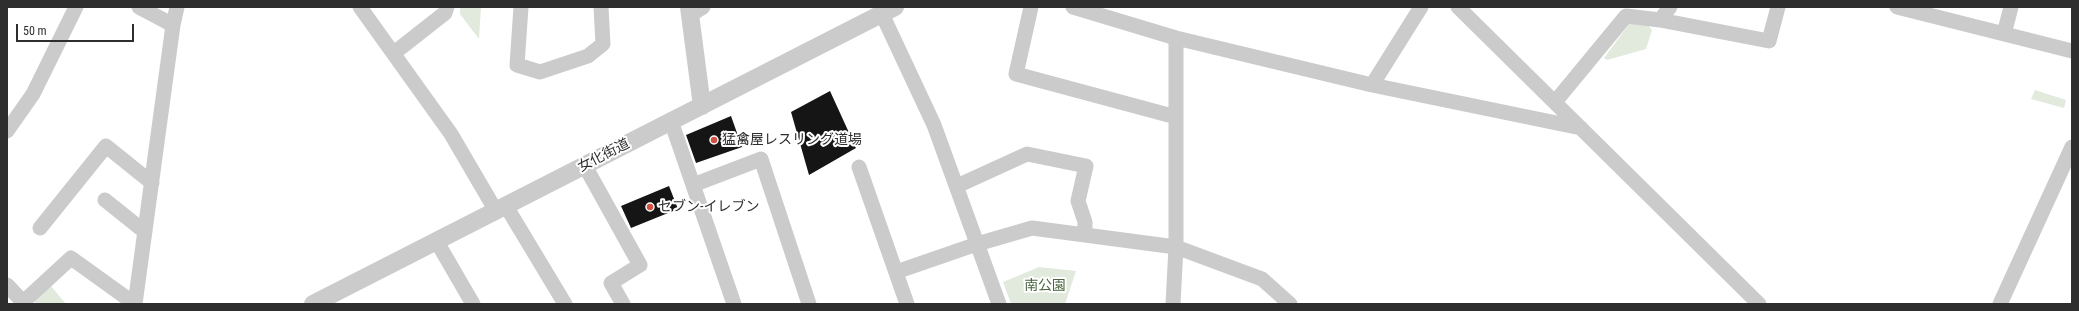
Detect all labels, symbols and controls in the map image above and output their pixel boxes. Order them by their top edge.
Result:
scale bar [18,16,136,42]
text: 50 m [23,24,47,38]
place label: 猛禽屋レスリング道場 [722,132,862,148]
marker: 猛禽屋レスリング道場 [709,135,719,145]
street label: 女化街道 [575,136,633,176]
place label: セブン-イレブン [658,199,759,215]
marker: セブン-イレブン [645,202,655,212]
park label: 南公園 [1024,278,1066,294]

